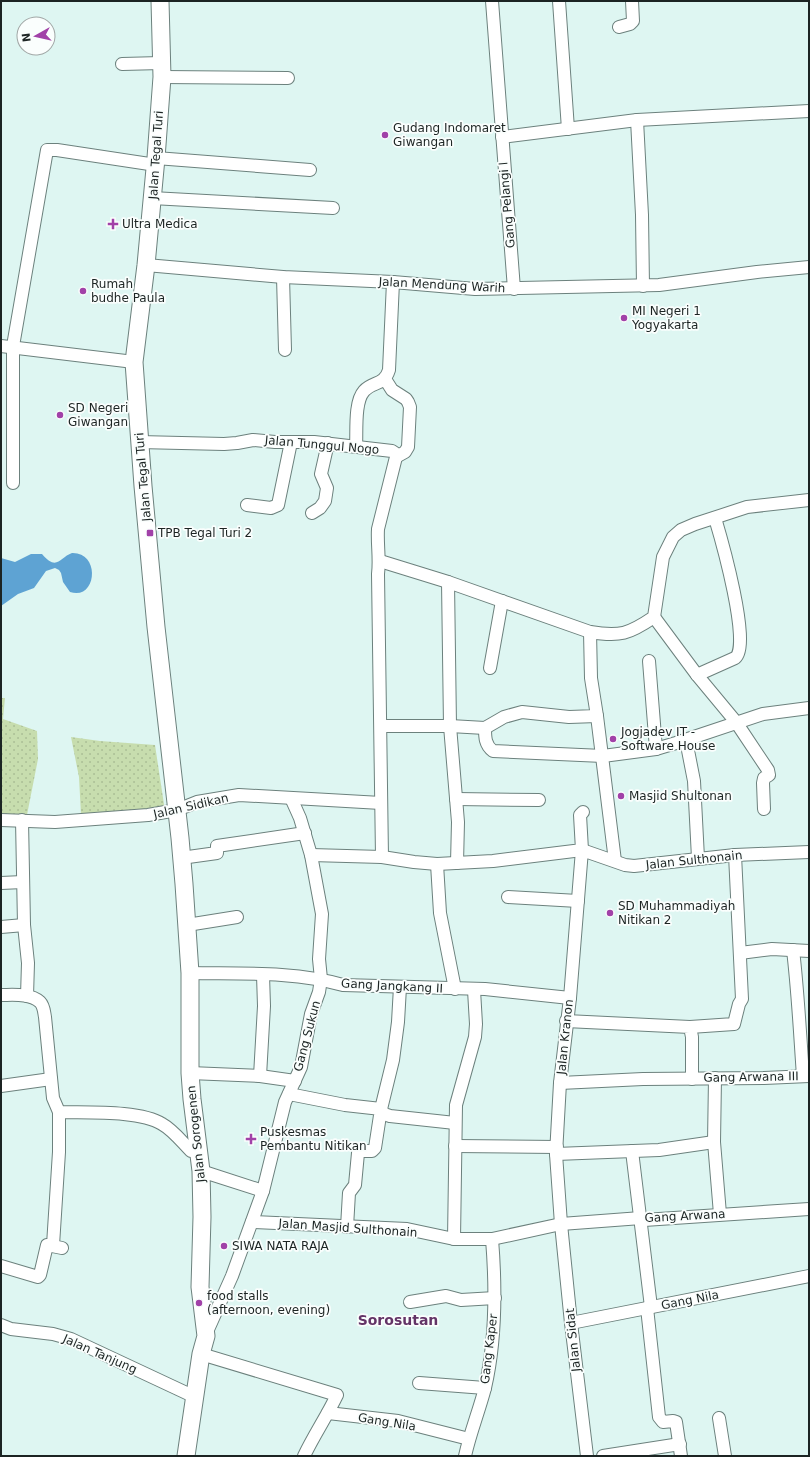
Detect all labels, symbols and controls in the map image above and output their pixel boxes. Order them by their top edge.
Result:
north arrow [16,16,56,56]
text: N [20,32,34,43]
street label: Jalan Tegal Turi [146,110,166,201]
place label: Gudang Indomaret Giwangan [393,121,506,149]
marker: Gudang Indomaret Giwangan [380,130,390,140]
street label: Gang Pelangi I [496,161,518,249]
place label: Ultra Medica [122,217,198,231]
marker: Ultra Medica [107,218,119,230]
street label: Jalan Mendung Warih [377,275,506,295]
place label: Rumah budhe Paula [91,277,165,305]
marker: Rumah budhe Paula [78,286,88,296]
place label: MI Negeri 1 Yogyakarta [631,304,701,332]
marker: MI Negeri 1 Yogyakarta [619,313,629,323]
place label: SD Negeri Giwangan [68,401,128,429]
marker: SD Negeri Giwangan [55,410,65,420]
street label: Jalan Tegal Turi [132,432,154,523]
street label: Jalan Tunggul Nogo [263,433,380,457]
place label: TPB Tegal Turi 2 [157,526,252,540]
marker: TPB Tegal Turi 2 [145,528,155,538]
place label: Jogjadev IT - Software House [620,725,715,753]
marker: Jogjadev IT - Software House [608,734,618,744]
place label: Masjid Shultonan [629,789,732,803]
street label: Jalan Sidikan [151,791,230,822]
marker: Masjid Shultonan [616,791,626,801]
street label: Jalan Sulthonain [644,848,743,872]
place label: SD Muhammadiyah Nitikan 2 [618,899,735,927]
marker: SD Muhammadiyah Nitikan 2 [605,908,615,918]
street label: Gang Jangkang II [341,976,443,996]
street label: Gang Sukun [291,999,323,1073]
street label: Jalan Kranon [554,999,576,1076]
street label: Gang Arwana III [703,1069,799,1085]
street label: Jalan Sorogenen [184,1085,208,1184]
place label: Puskesmas Pembantu Nitikan [260,1125,367,1153]
marker: Puskesmas Pembantu Nitikan [245,1133,257,1145]
street label: Gang Arwana [644,1207,726,1225]
street label: Jalan Masjid Sulthonain [277,1216,418,1240]
place label: SIWA NATA RAJA [232,1239,329,1253]
marker: SIWA NATA RAJA [219,1241,229,1251]
street label: Gang Nila [660,1288,720,1312]
place label: food stalls (afternoon, evening) [207,1289,330,1317]
marker: food stalls (afternoon, evening) [194,1298,204,1308]
street label: Jalan Sidat [563,1307,583,1373]
district label: Sorosutan [358,1312,438,1328]
street label: Gang Kaper [478,1313,500,1385]
street label: Jalan Tanjung [60,1331,139,1377]
street label: Gang Nila [357,1410,417,1434]

